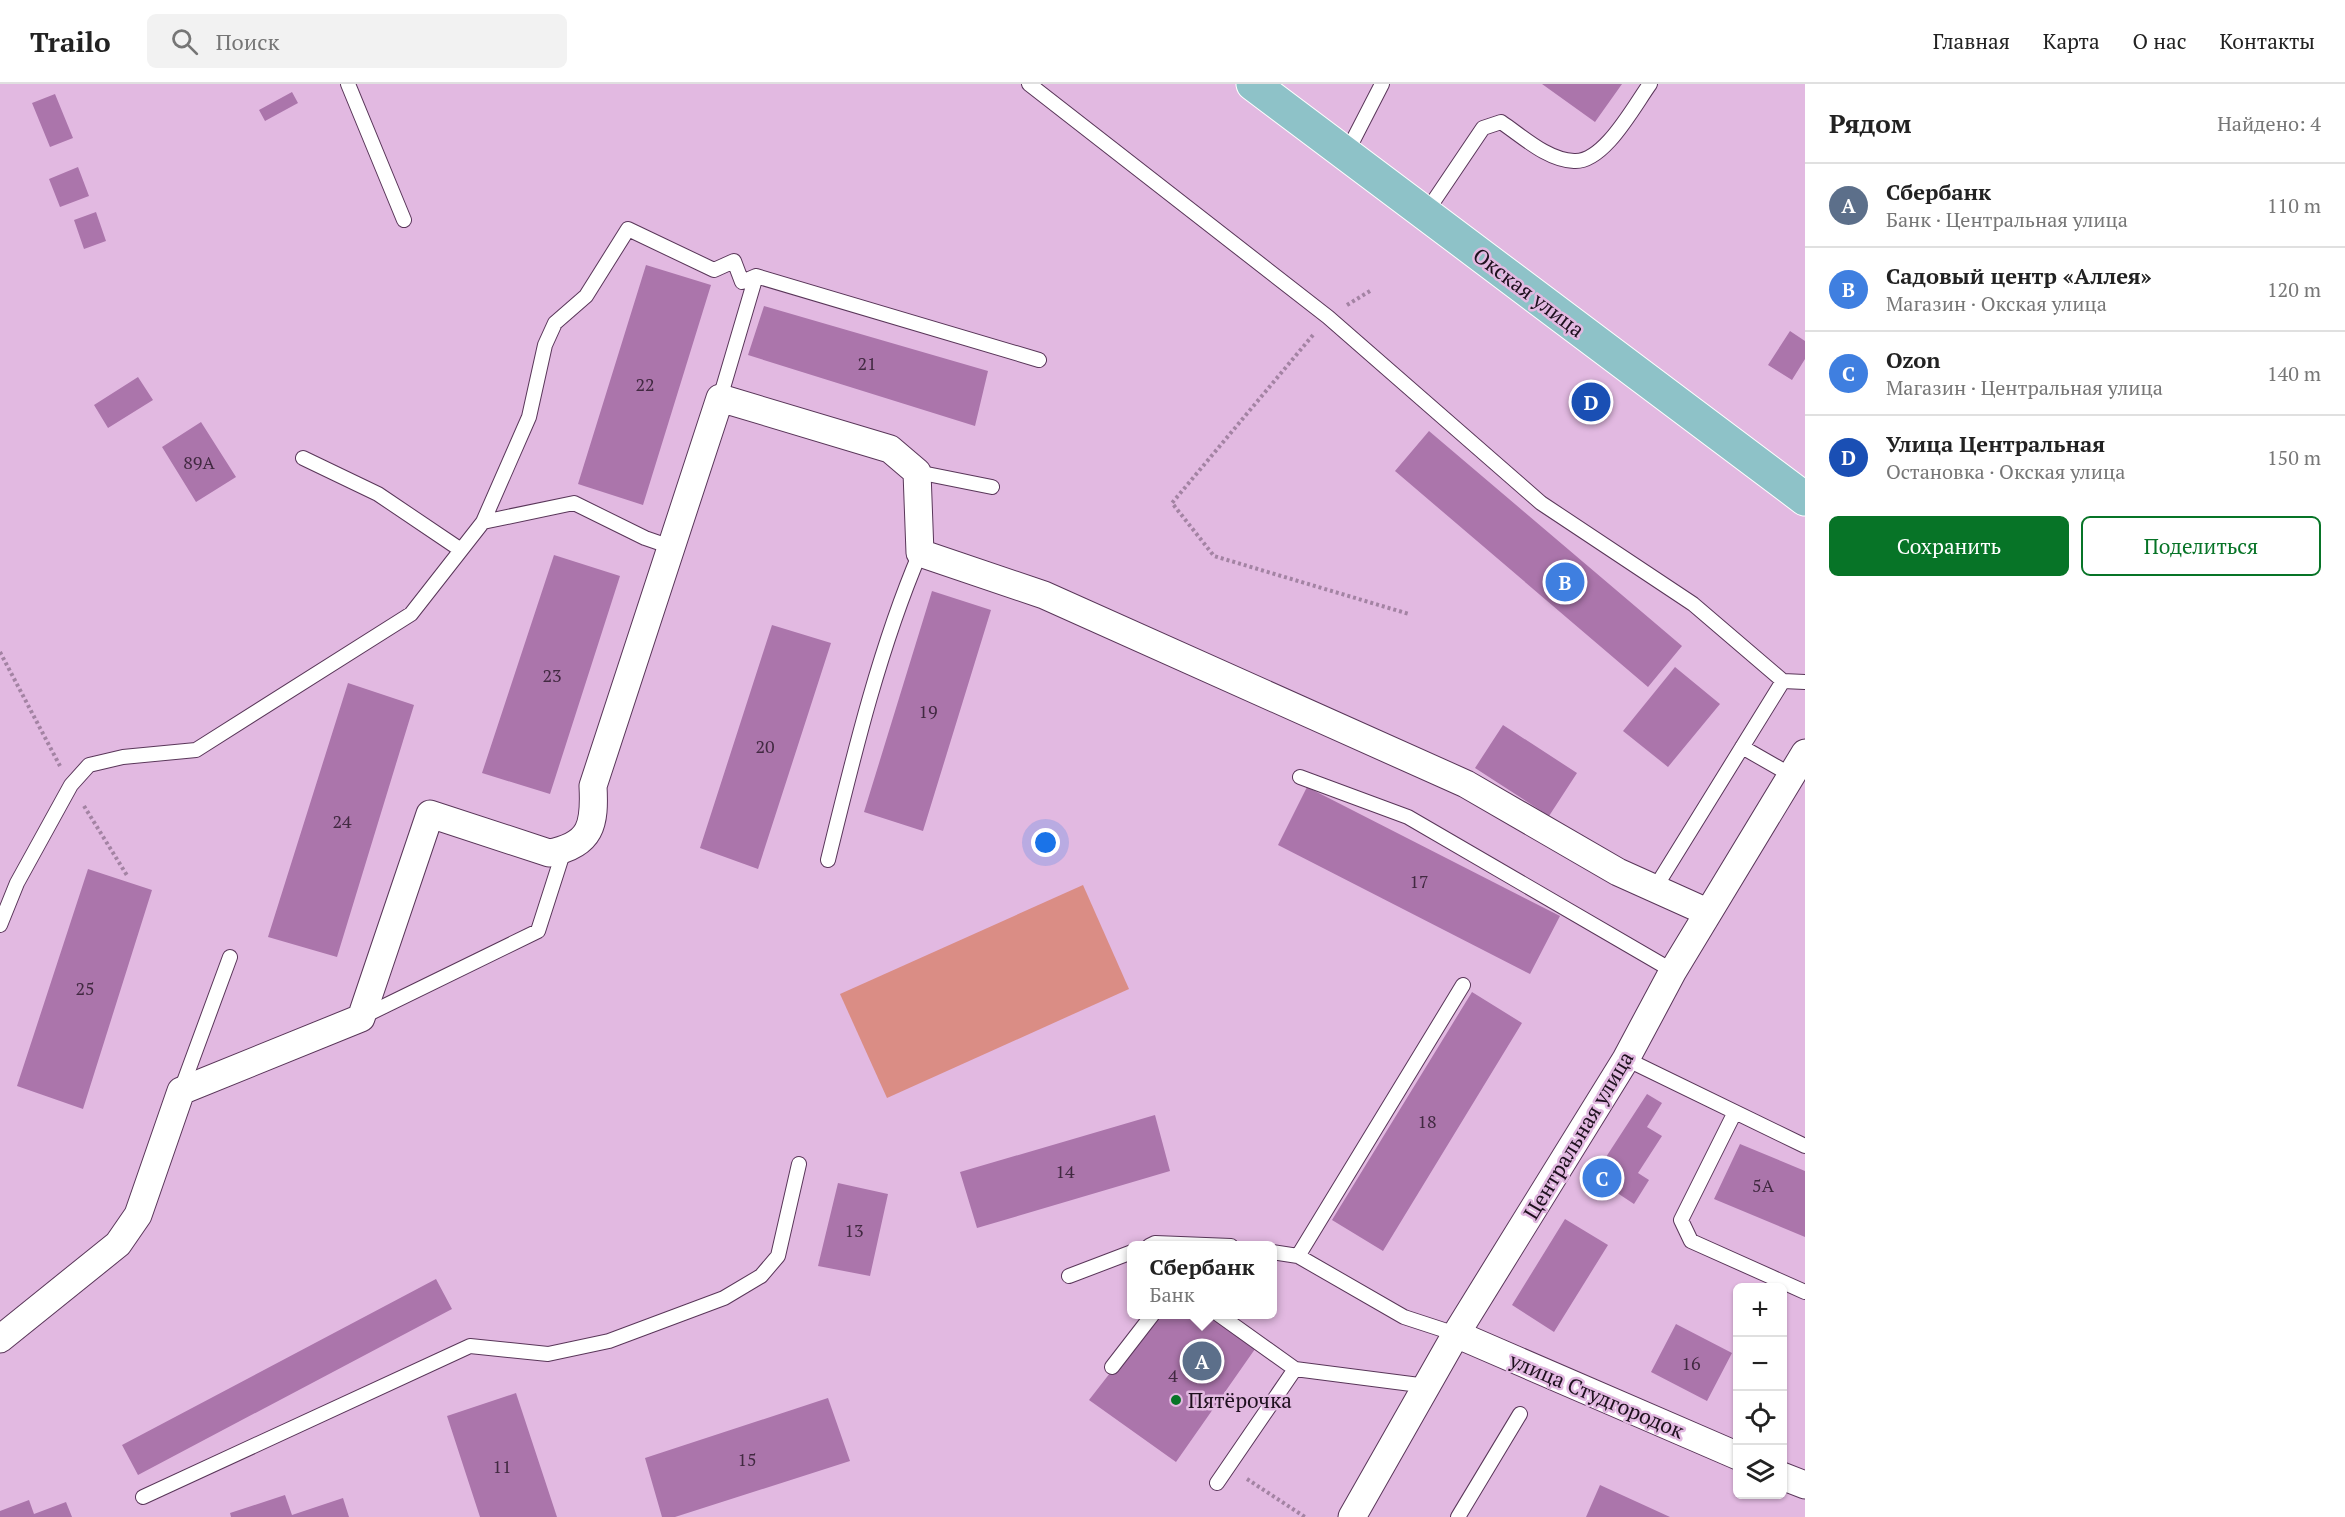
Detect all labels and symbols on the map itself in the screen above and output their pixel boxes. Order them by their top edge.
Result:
street label: Окская улица [1468,241,1591,343]
house number: 21 [857,351,877,375]
house number: 22 [635,372,655,396]
pin: D [1572,380,1610,424]
house number: 89А [183,450,215,474]
pin: B [1546,560,1584,604]
house number: 23 [542,663,562,687]
house number: 19 [918,699,938,723]
house number: 20 [755,734,775,758]
house number: 24 [332,809,352,833]
your location [1031,828,1060,857]
house number: 17 [1409,869,1429,893]
house number: 25 [75,976,95,1000]
street label: Центральная улица [1517,1045,1639,1224]
house number: 18 [1417,1109,1437,1133]
pin: C [1582,1156,1622,1200]
house number: 14 [1055,1159,1075,1183]
house number: 5А [1752,1173,1775,1197]
house number: 13 [844,1218,864,1242]
pin: A [1182,1338,1222,1384]
street label: улица Студгородок [1504,1345,1689,1445]
house number: 16 [1681,1351,1701,1375]
house number: 4 [1168,1363,1178,1387]
place label: Пятёрочка [1188,1386,1292,1414]
marker: Пятёрочка [1169,1393,1183,1407]
house number: 15 [737,1447,757,1471]
house number: 11 [492,1454,512,1478]

